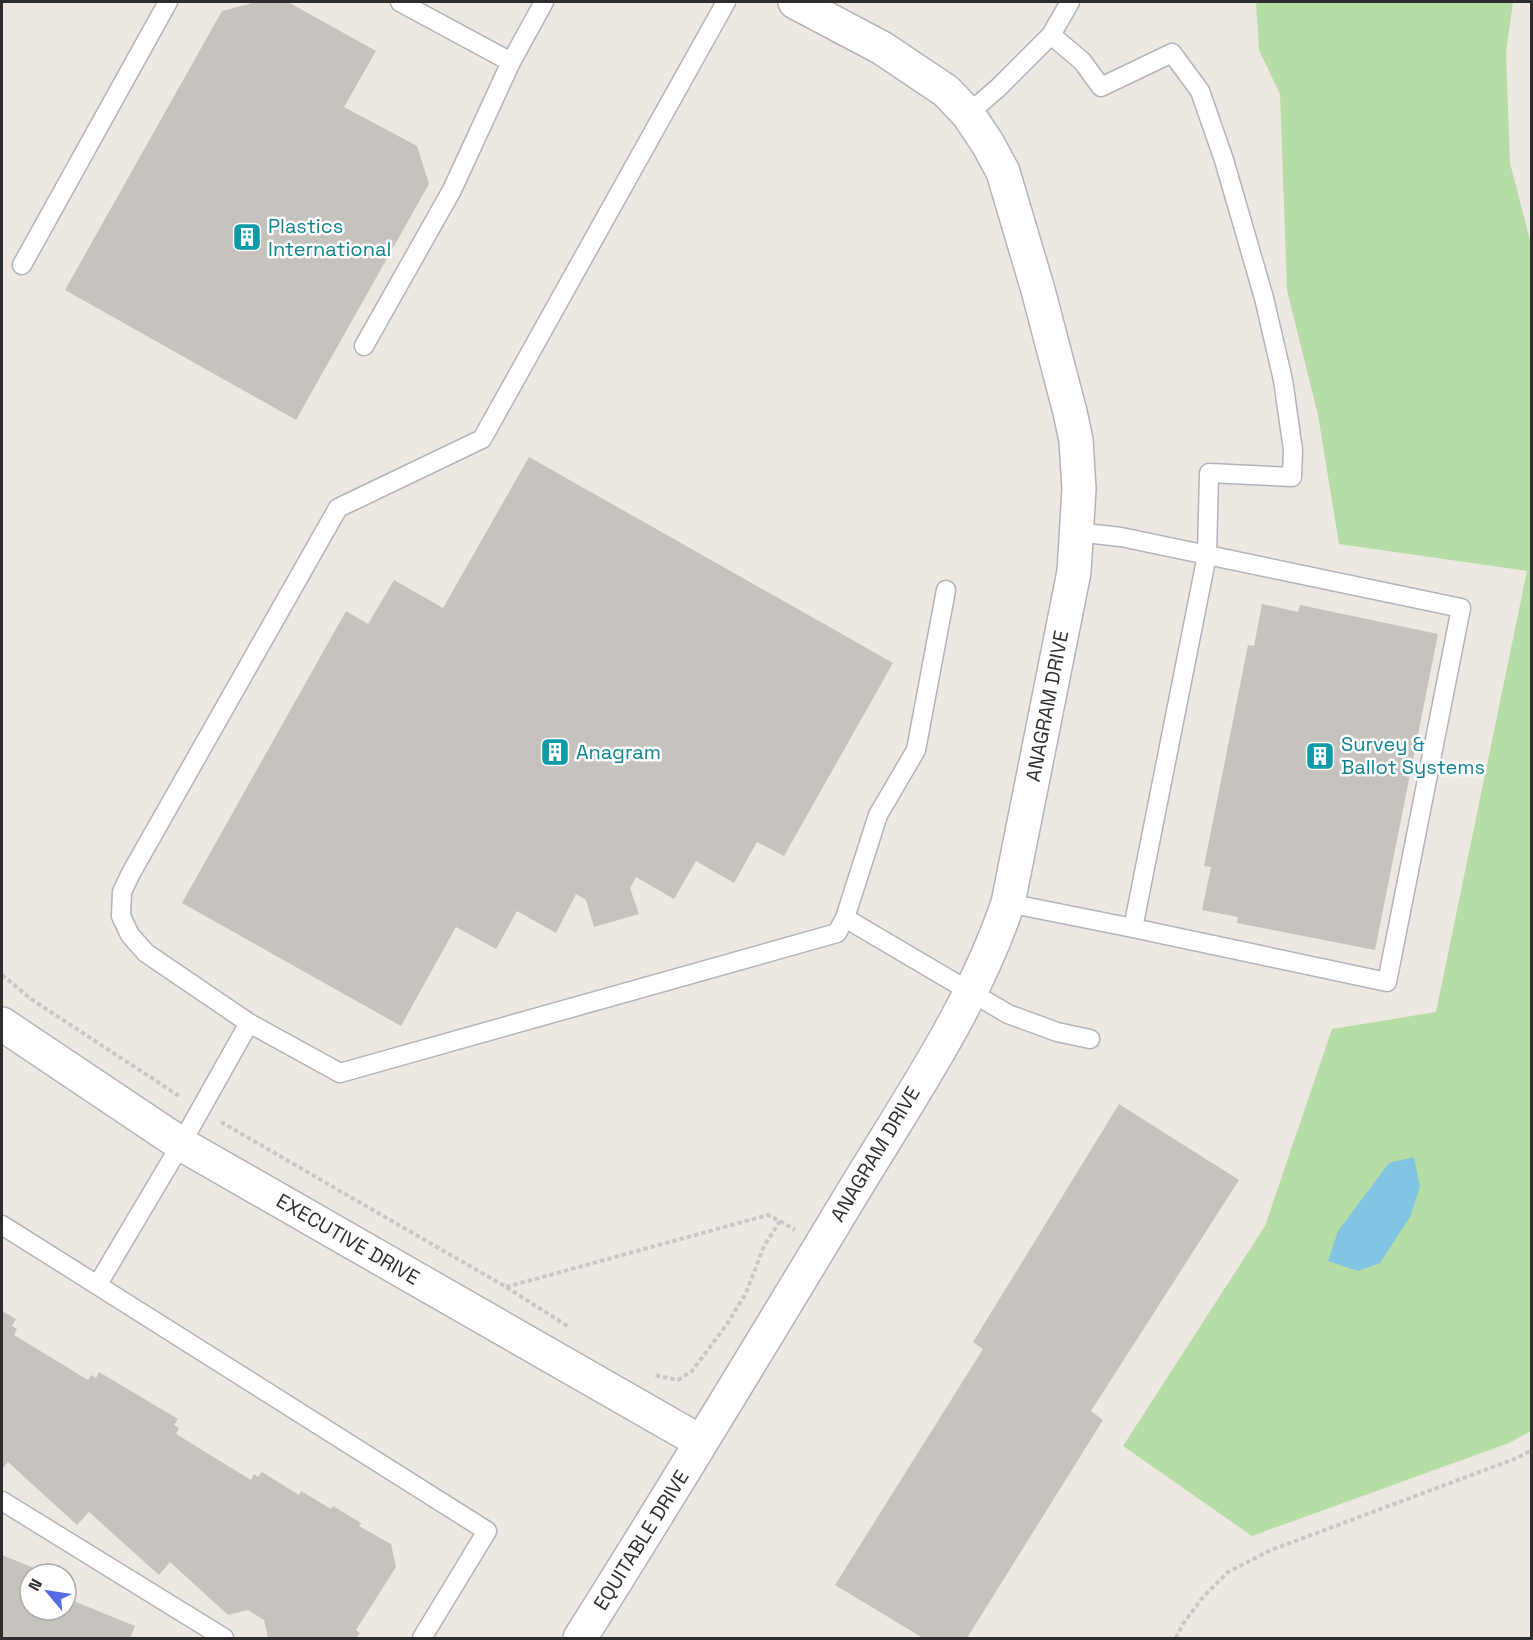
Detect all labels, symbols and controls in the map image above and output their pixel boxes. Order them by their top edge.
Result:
place label: Plastics International [268,213,391,262]
building icon: Plastics International [231,221,263,253]
street label: ANAGRAM DRIVE [1020,628,1074,784]
place label: Survey & Ballot Systems [1341,731,1485,780]
building icon: Anagram [539,736,571,768]
place label: Anagram [576,739,661,765]
building icon: Survey & Ballot Systems [1304,740,1336,772]
street label: ANAGRAM DRIVE [824,1081,926,1227]
street label: EXECUTIVE DRIVE [272,1187,424,1291]
street label: EQUITABLE DRIVE [587,1465,695,1615]
north arrow [18,1562,78,1622]
text: N [24,1575,47,1595]

